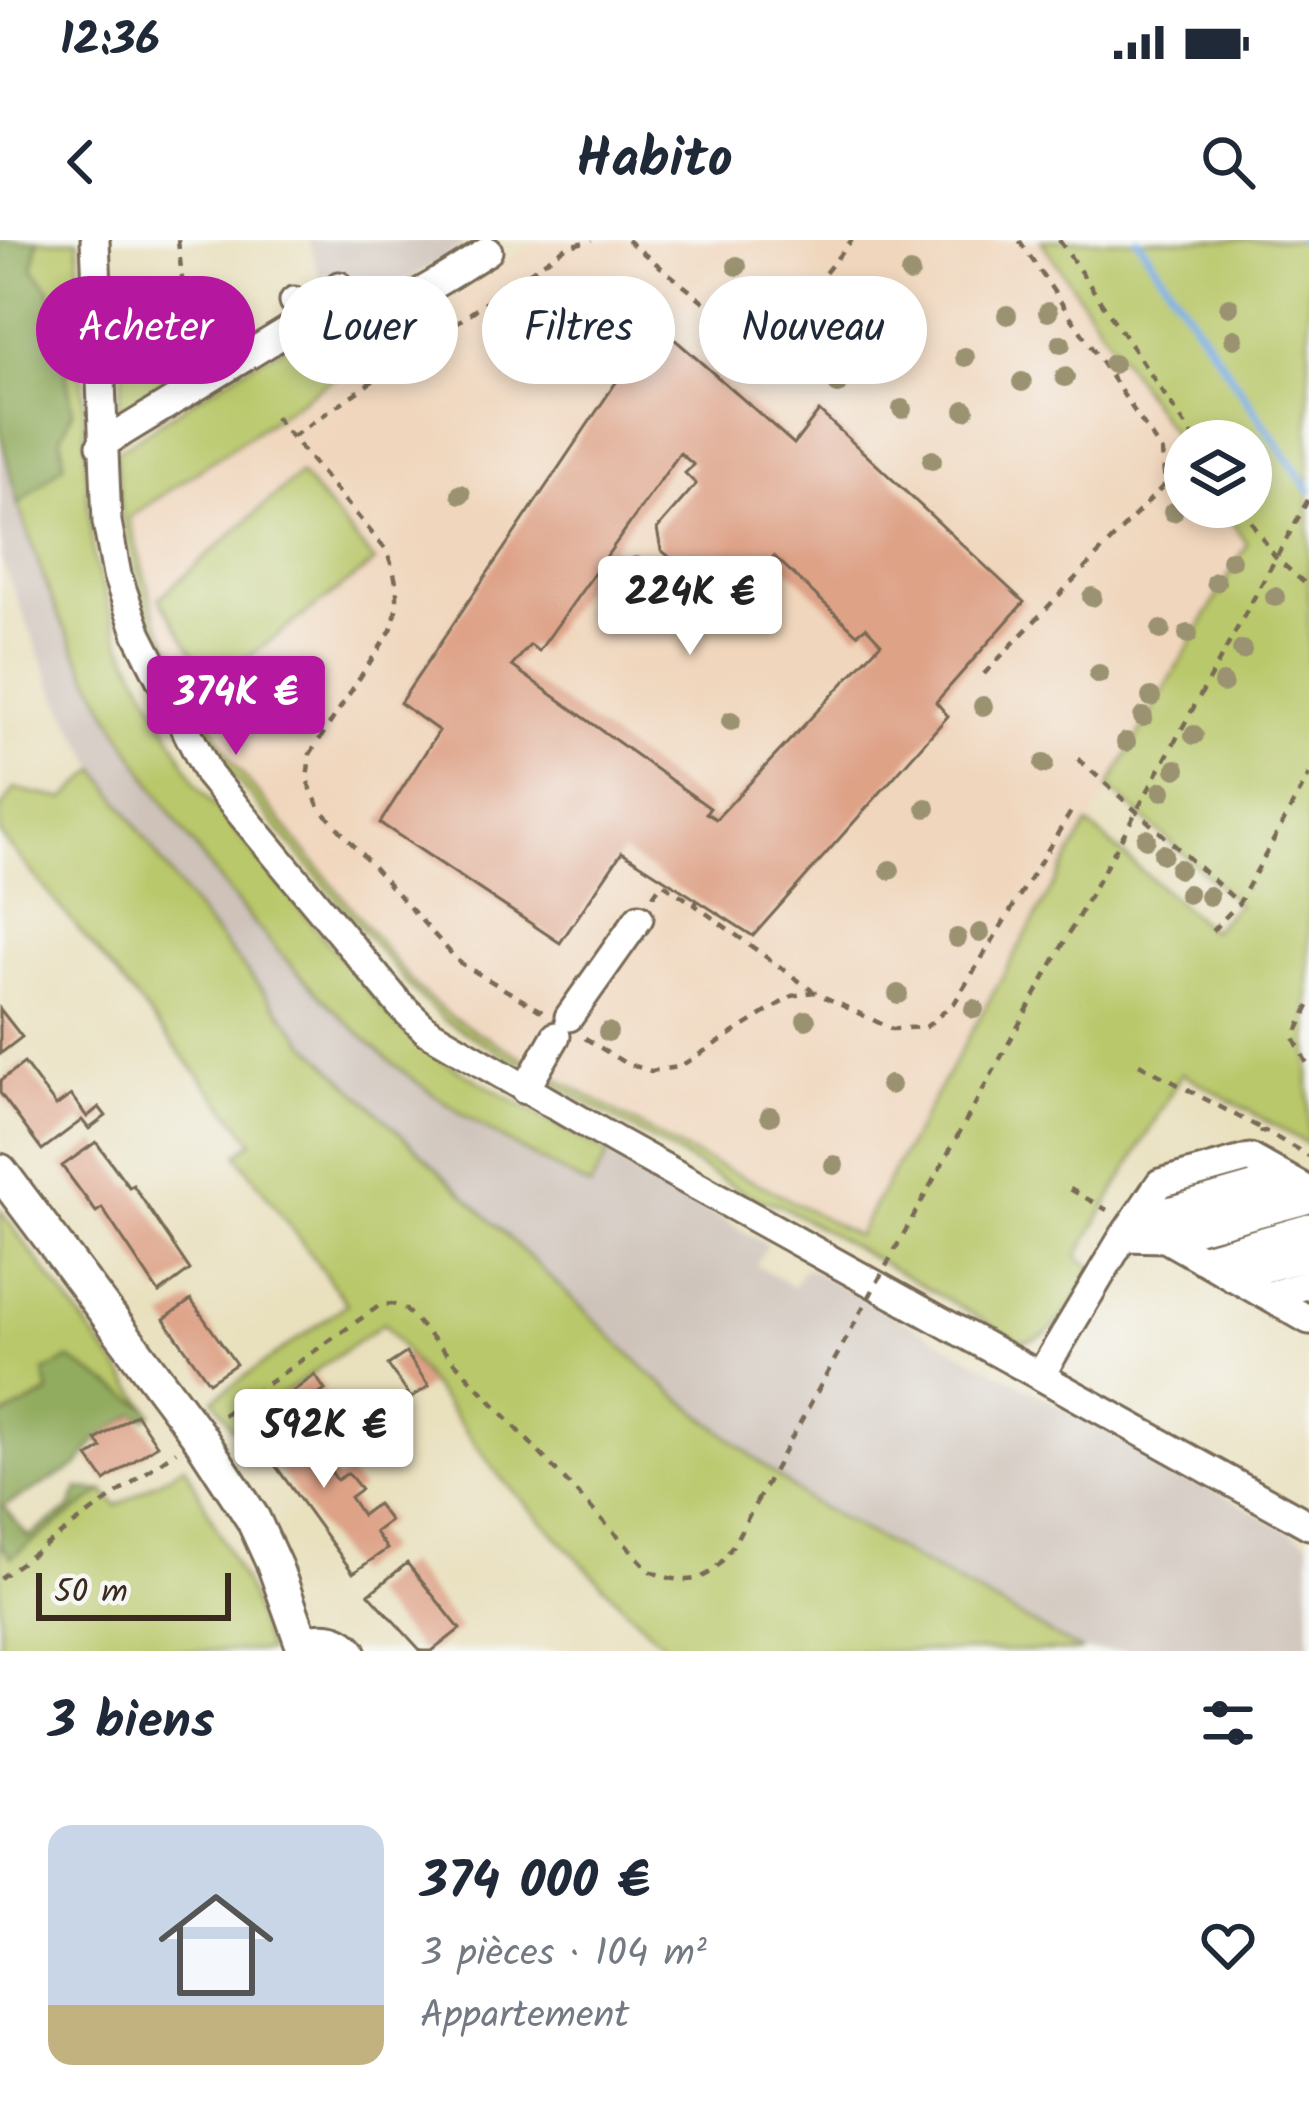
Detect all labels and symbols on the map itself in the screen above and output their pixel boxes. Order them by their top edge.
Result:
pin: 224K € [592,556,788,658]
pin: 374K € [138,656,334,758]
pin: 592K € [226,1389,422,1491]
scale bar [36,1567,231,1620]

